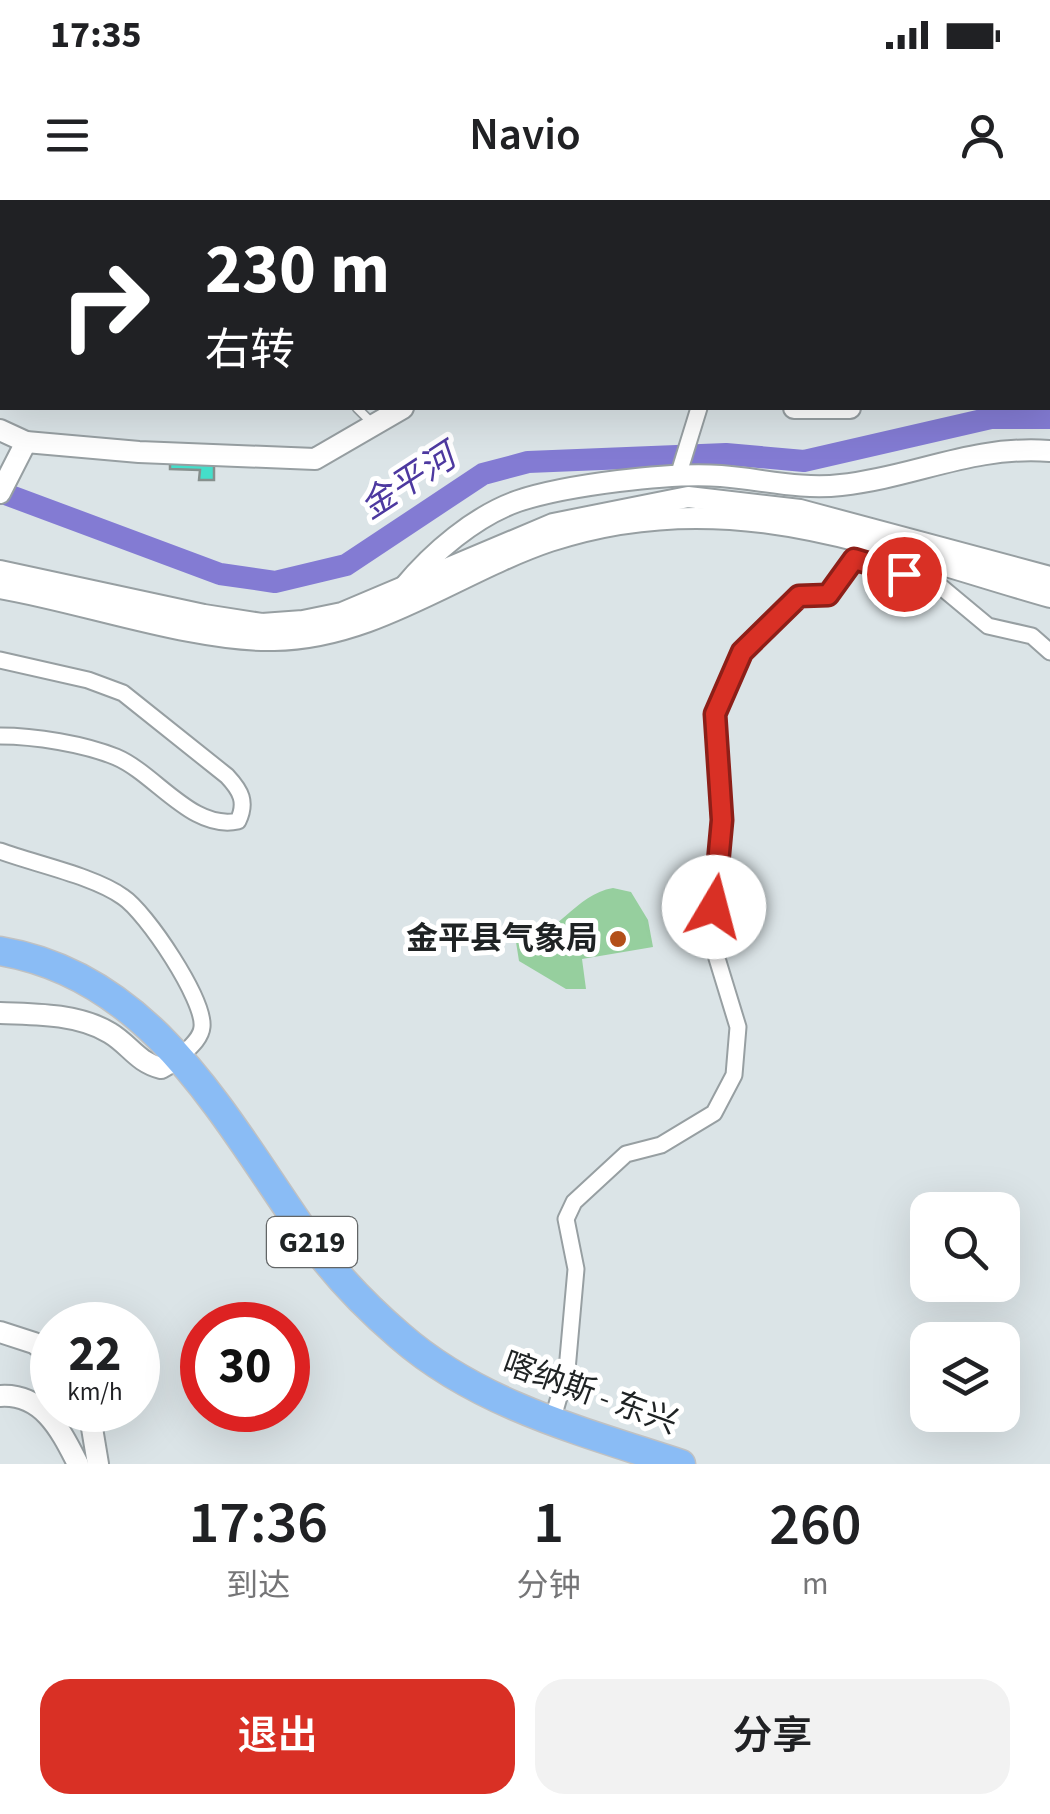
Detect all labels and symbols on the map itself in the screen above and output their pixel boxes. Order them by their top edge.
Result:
water label: 金平河 [350,429,471,532]
pin [862,532,947,617]
position arrow [662,855,766,959]
place label: 金平县气象局 [406,916,598,962]
marker: 金平县气象局 [607,928,629,950]
road number: G219 [267,1217,357,1267]
speed limit sign: 30 [180,1302,310,1432]
street label: 喀纳斯 - 东兴 [496,1340,684,1446]

